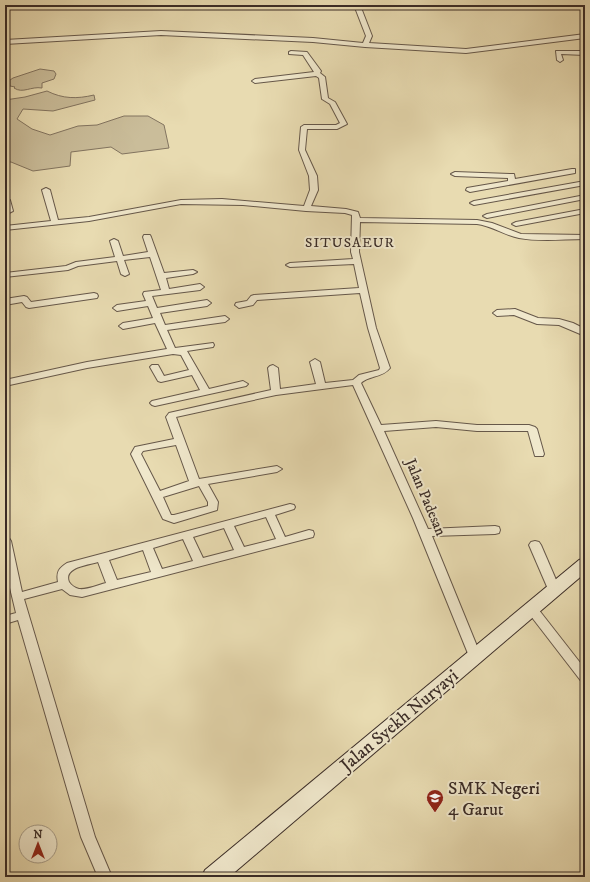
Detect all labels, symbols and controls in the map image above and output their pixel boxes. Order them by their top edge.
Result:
district label: SITUSAEUR [305,234,395,252]
street label: Jalan Padesan [400,454,450,539]
street label: Jalan Syekh Nuryayi [335,665,463,778]
place label: SMK Negeri 4 Garut [448,778,540,821]
school or university icon: SMK Negeri 4 Garut [425,788,445,813]
north arrow [18,824,58,864]
text: N [33,828,43,842]

